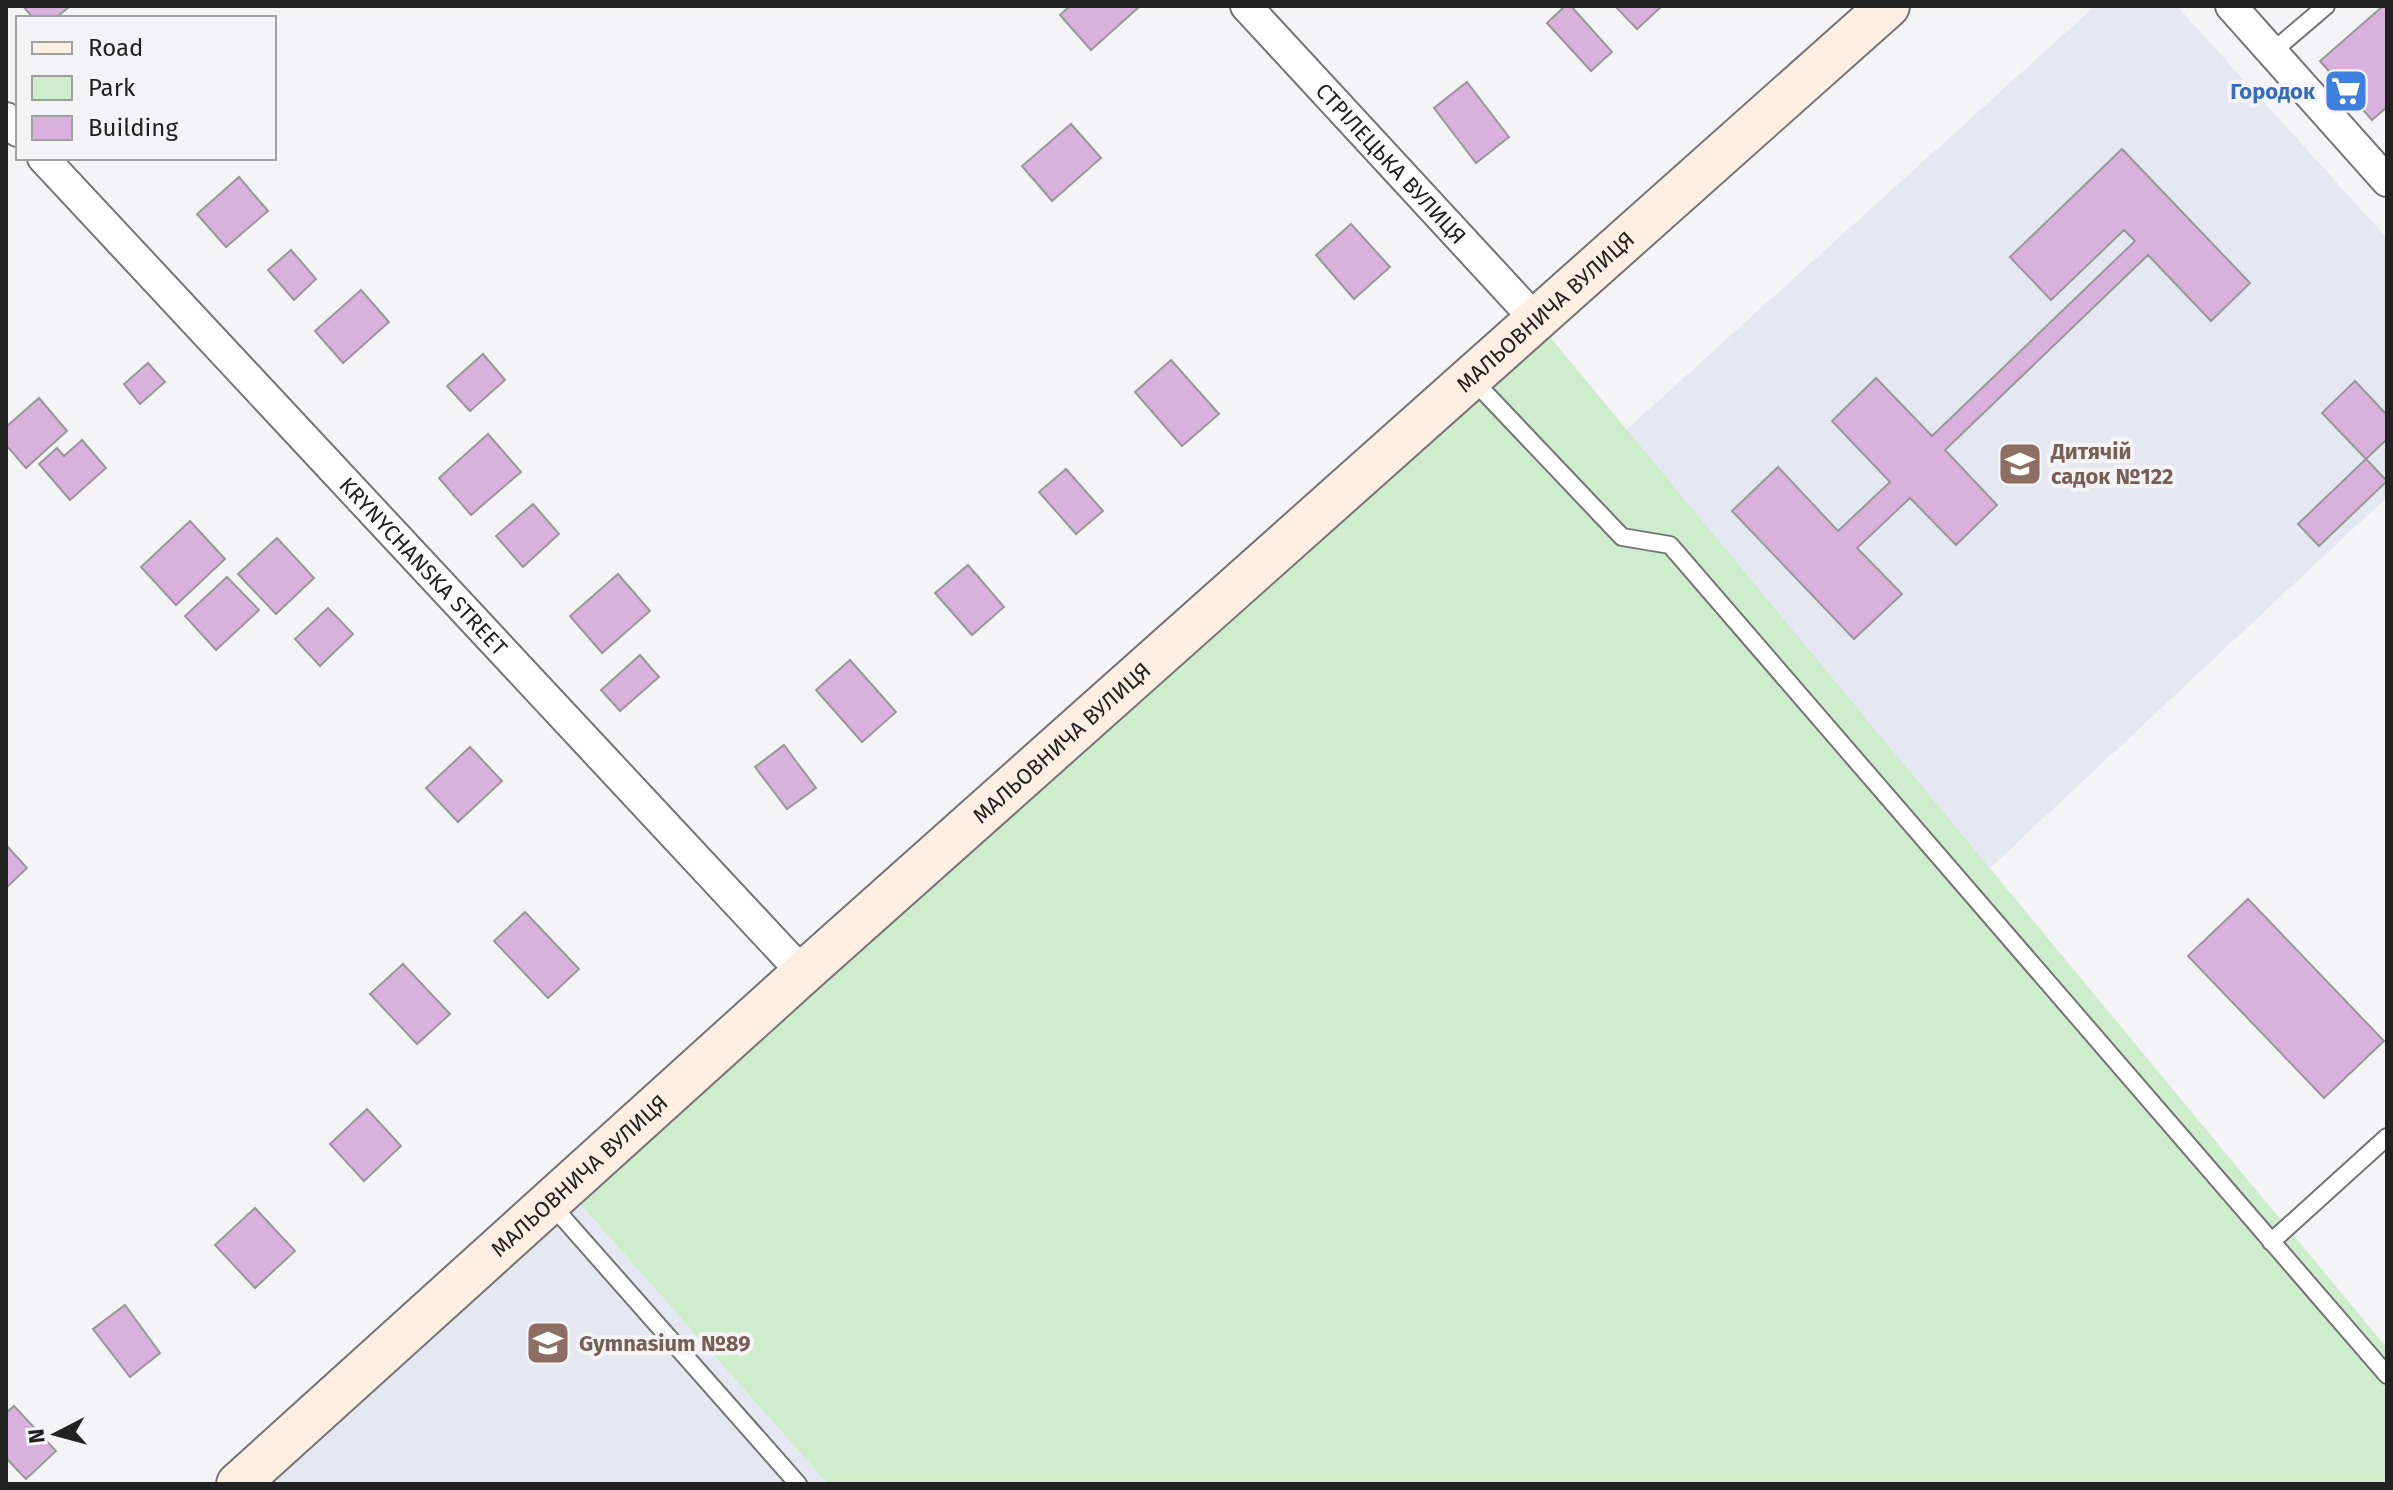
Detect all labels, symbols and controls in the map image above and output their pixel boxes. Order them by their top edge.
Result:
legend [16,16,276,160]
text: Road [88,34,143,62]
supermarket icon: Городок [2322,67,2370,115]
text: Park [88,74,136,102]
street label: СТРІЛЕЦЬКА ВУЛИЦЯ [1310,77,1472,250]
place label: Городок [2230,78,2316,105]
text: Building [88,114,178,142]
street label: МАЛЬОВНИЧА ВУЛИЦЯ [1451,226,1640,398]
place label: Дитячій садок №122 [2050,438,2174,490]
school or university icon: Дитячій садок №122 [1996,440,2044,488]
street label: KRYNYCHANSKA STREET [334,472,513,662]
street label: МАЛЬОВНИЧА ВУЛИЦЯ [967,657,1156,829]
street label: МАЛЬОВНИЧА ВУЛИЦЯ [485,1089,674,1263]
school or university icon: Gymnasium №89 [524,1319,572,1367]
place label: Gymnasium №89 [579,1330,751,1357]
north arrow [16,1394,96,1474]
text: N [22,1427,51,1445]

